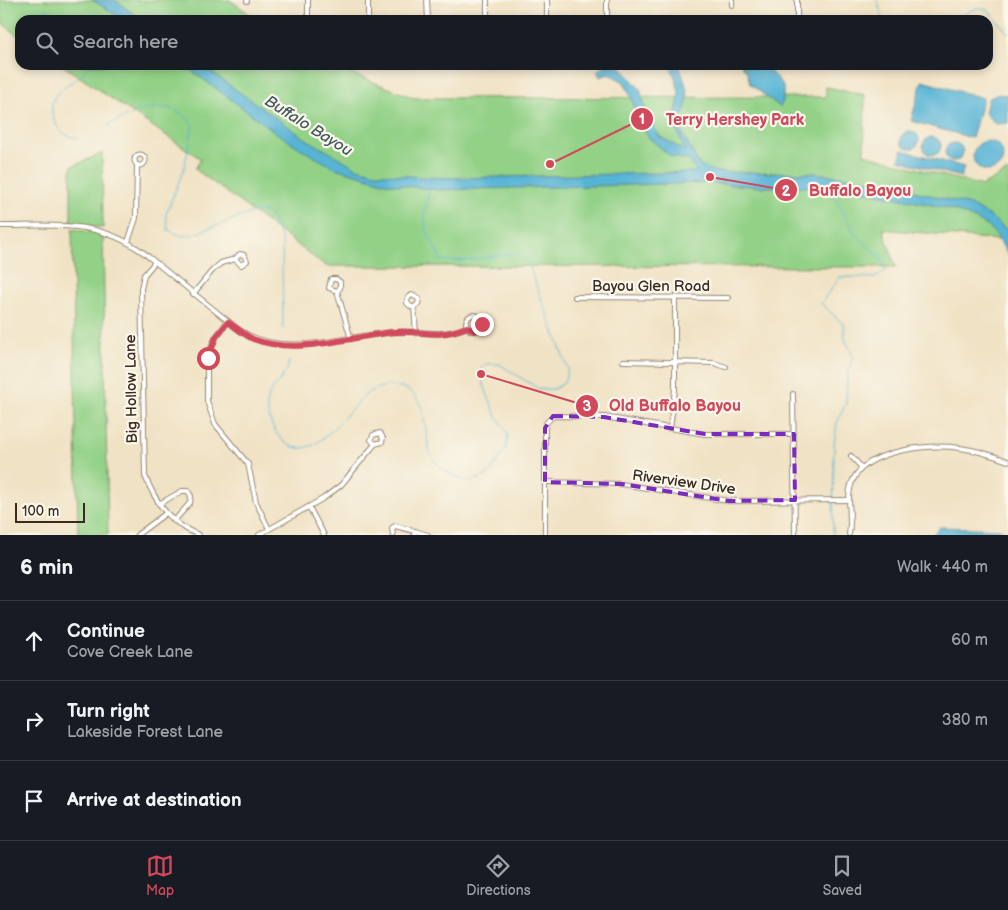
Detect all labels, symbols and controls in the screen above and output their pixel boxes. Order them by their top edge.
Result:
search box [15,15,993,70]
icon: search [33,29,61,57]
text: Search here [73,31,178,54]
water label: Buffalo Bayou [261,92,355,161]
callout: Terry Hershey Park [630,103,814,134]
text: 1 [639,110,645,129]
text: Terry Hershey Park [666,111,805,130]
callout: Buffalo Bayou [773,175,921,206]
text: 2 [782,182,791,201]
text: Buffalo Bayou [809,182,911,201]
street label: Bayou Glen Road [592,277,710,296]
route end [471,313,494,336]
street label: Big Hollow Lane [121,334,142,444]
route start [197,347,220,370]
callout: Old Buffalo Bayou [574,390,751,421]
text: 3 [583,397,592,416]
text: Old Buffalo Bayou [609,397,741,416]
street label: Riverview Drive [631,466,737,499]
scale bar [15,500,85,523]
text: 100 m [22,503,59,520]
text: 6 min [20,555,73,580]
text: Walk · 440 m [897,558,988,577]
text: Continue [67,620,145,643]
icon: ahead [20,627,48,655]
text: 60 m [951,631,988,650]
text: Cove Creek Lane [67,643,193,662]
text: Turn right [67,700,150,723]
icon: right [20,707,48,735]
text: 380 m [942,711,988,730]
text: Lakeside Forest Lane [67,723,223,742]
icon: arrive [20,787,48,815]
text: Arrive at destination [67,789,242,812]
tab: Map [146,852,174,899]
tab: Directions [466,852,531,899]
tab: Saved [823,852,862,899]

